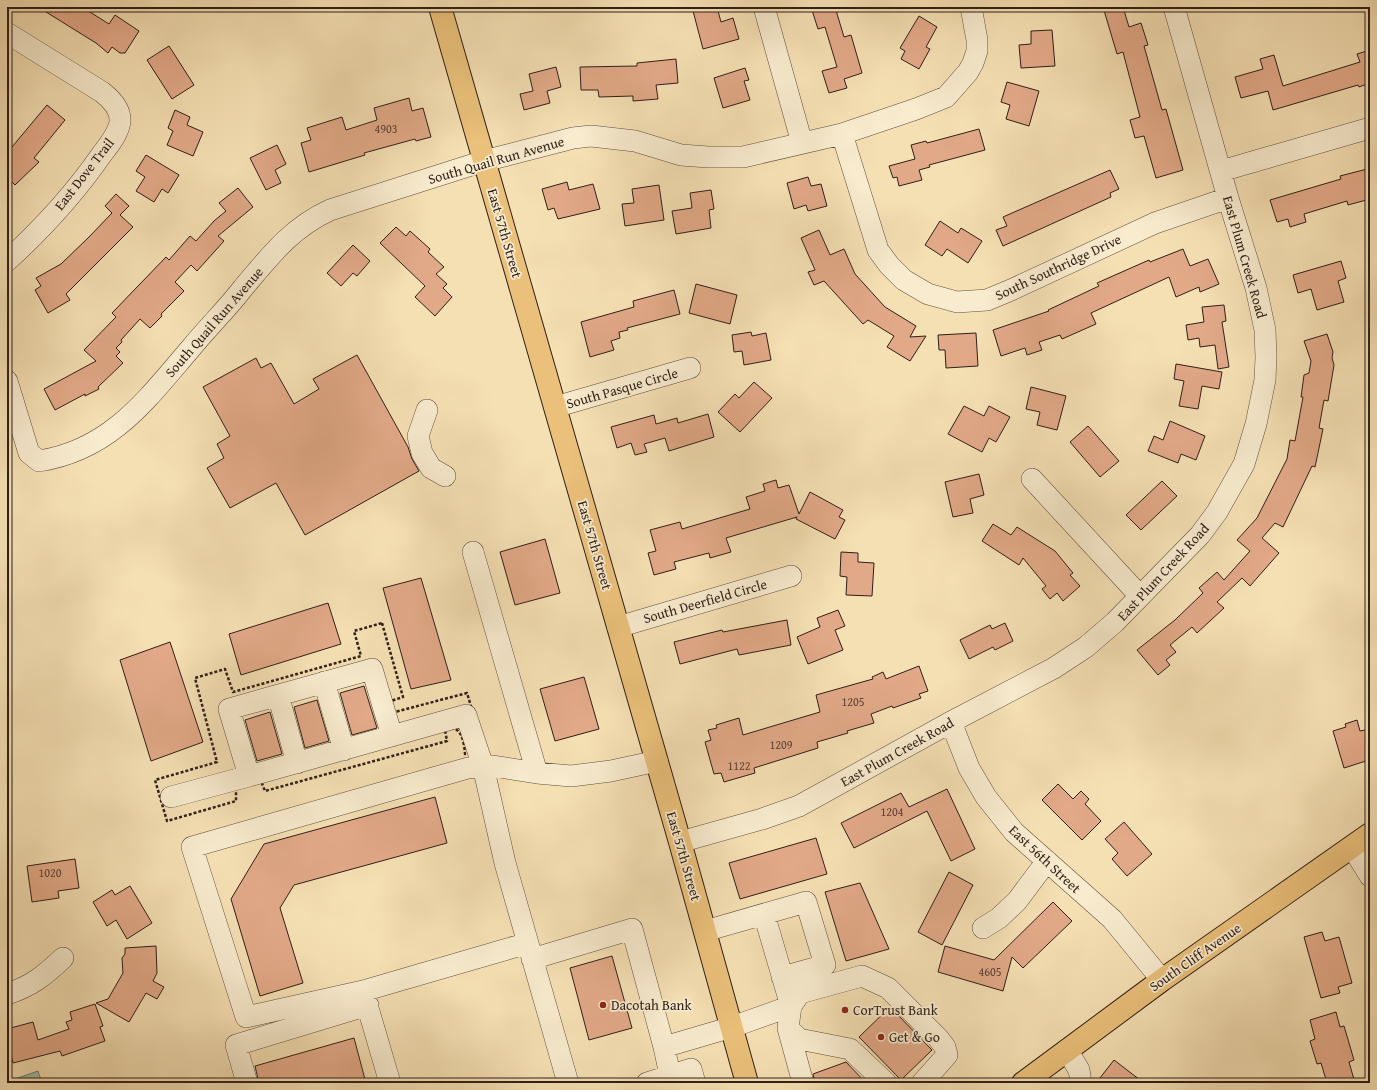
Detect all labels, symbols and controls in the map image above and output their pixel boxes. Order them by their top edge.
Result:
house number: 4903 [374,120,398,137]
street label: South Quail Run Avenue [426,131,567,189]
street label: East Dove Trail [49,134,119,214]
street label: East 57th Street [483,186,527,280]
street label: East Plum Creek Road [1218,193,1272,321]
street label: South Southridge Drive [992,229,1125,305]
street label: South Quail Run Avenue [160,262,268,382]
street label: South Pasque Circle [564,362,681,414]
street label: East 57th Street [573,498,617,592]
street label: East Plum Creek Road [1113,518,1214,625]
street label: South Deerfield Circle [641,574,770,628]
house number: 1205 [841,693,865,710]
street label: East Plum Creek Road [837,712,958,791]
house number: 1209 [769,736,793,753]
house number: 1122 [727,757,751,774]
house number: 1204 [880,803,904,820]
street label: East 57th Street [662,809,706,903]
street label: East 56th Street [1005,820,1086,898]
house number: 1020 [38,864,62,881]
street label: South Cliff Avenue [1145,918,1245,996]
house number: 4605 [978,963,1002,980]
place label: Dacotah Bank [611,995,692,1015]
marker: Dacotah Bank [598,1000,608,1010]
place label: CorTrust Bank [853,1000,939,1020]
marker: CorTrust Bank [840,1005,850,1015]
place label: Get & Go [889,1027,940,1047]
marker: Get & Go [876,1032,886,1042]

